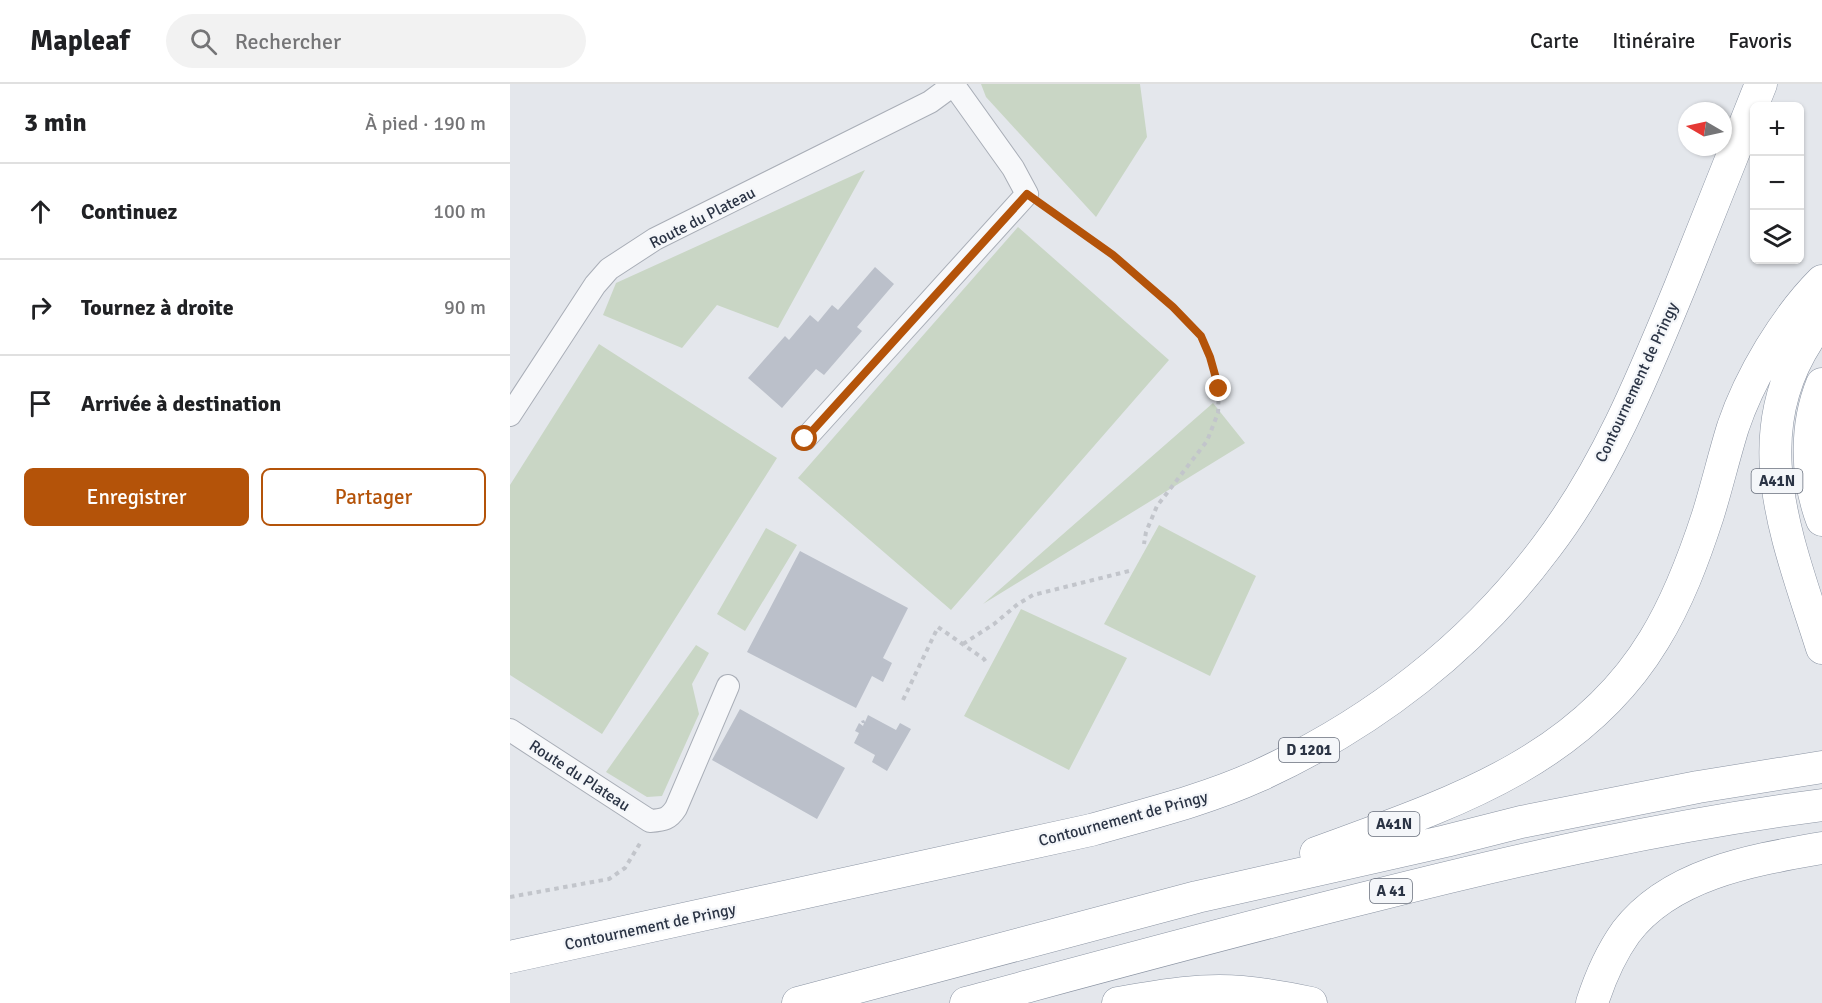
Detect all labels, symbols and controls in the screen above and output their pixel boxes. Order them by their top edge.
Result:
search box [166,14,586,68]
text: Mapleaf [30,24,130,58]
icon: search [187,25,220,58]
text: Rechercher [235,28,341,55]
text: Carte [1530,28,1579,54]
text: Itinéraire [1612,28,1695,54]
text: Favoris [1728,28,1792,54]
north arrow [1678,102,1732,156]
map controls [1750,102,1804,264]
button: + [1750,102,1804,156]
text: 3 min [24,107,87,139]
text: À pied · 190 m [365,111,486,136]
button: − [1750,156,1804,210]
street label: Route du Plateau [646,183,759,253]
icon: ahead [24,195,57,228]
text: Continuez [81,198,177,225]
text: 100 m [433,199,486,224]
button: layers [1750,210,1804,264]
icon: right [24,291,57,324]
text: Tournez à droite [81,294,234,321]
text: 90 m [444,295,486,320]
street label: Contournement de Pringy [1591,299,1683,466]
route end [1205,375,1231,401]
icon: arrive [24,387,57,420]
text: Arrivée à destination [81,390,281,417]
route start [791,425,817,451]
button: Enregistrer [24,468,249,526]
button: Partager [261,468,486,526]
road number: A41N [1752,469,1802,493]
street label: Route du Plateau [525,736,634,816]
road number: D 1201 [1279,738,1339,762]
street label: Contournement de Pringy [1036,787,1211,851]
road number: A41N [1368,812,1420,836]
road number: A 41 [1370,879,1412,903]
street label: Contournement de Pringy [563,899,738,955]

